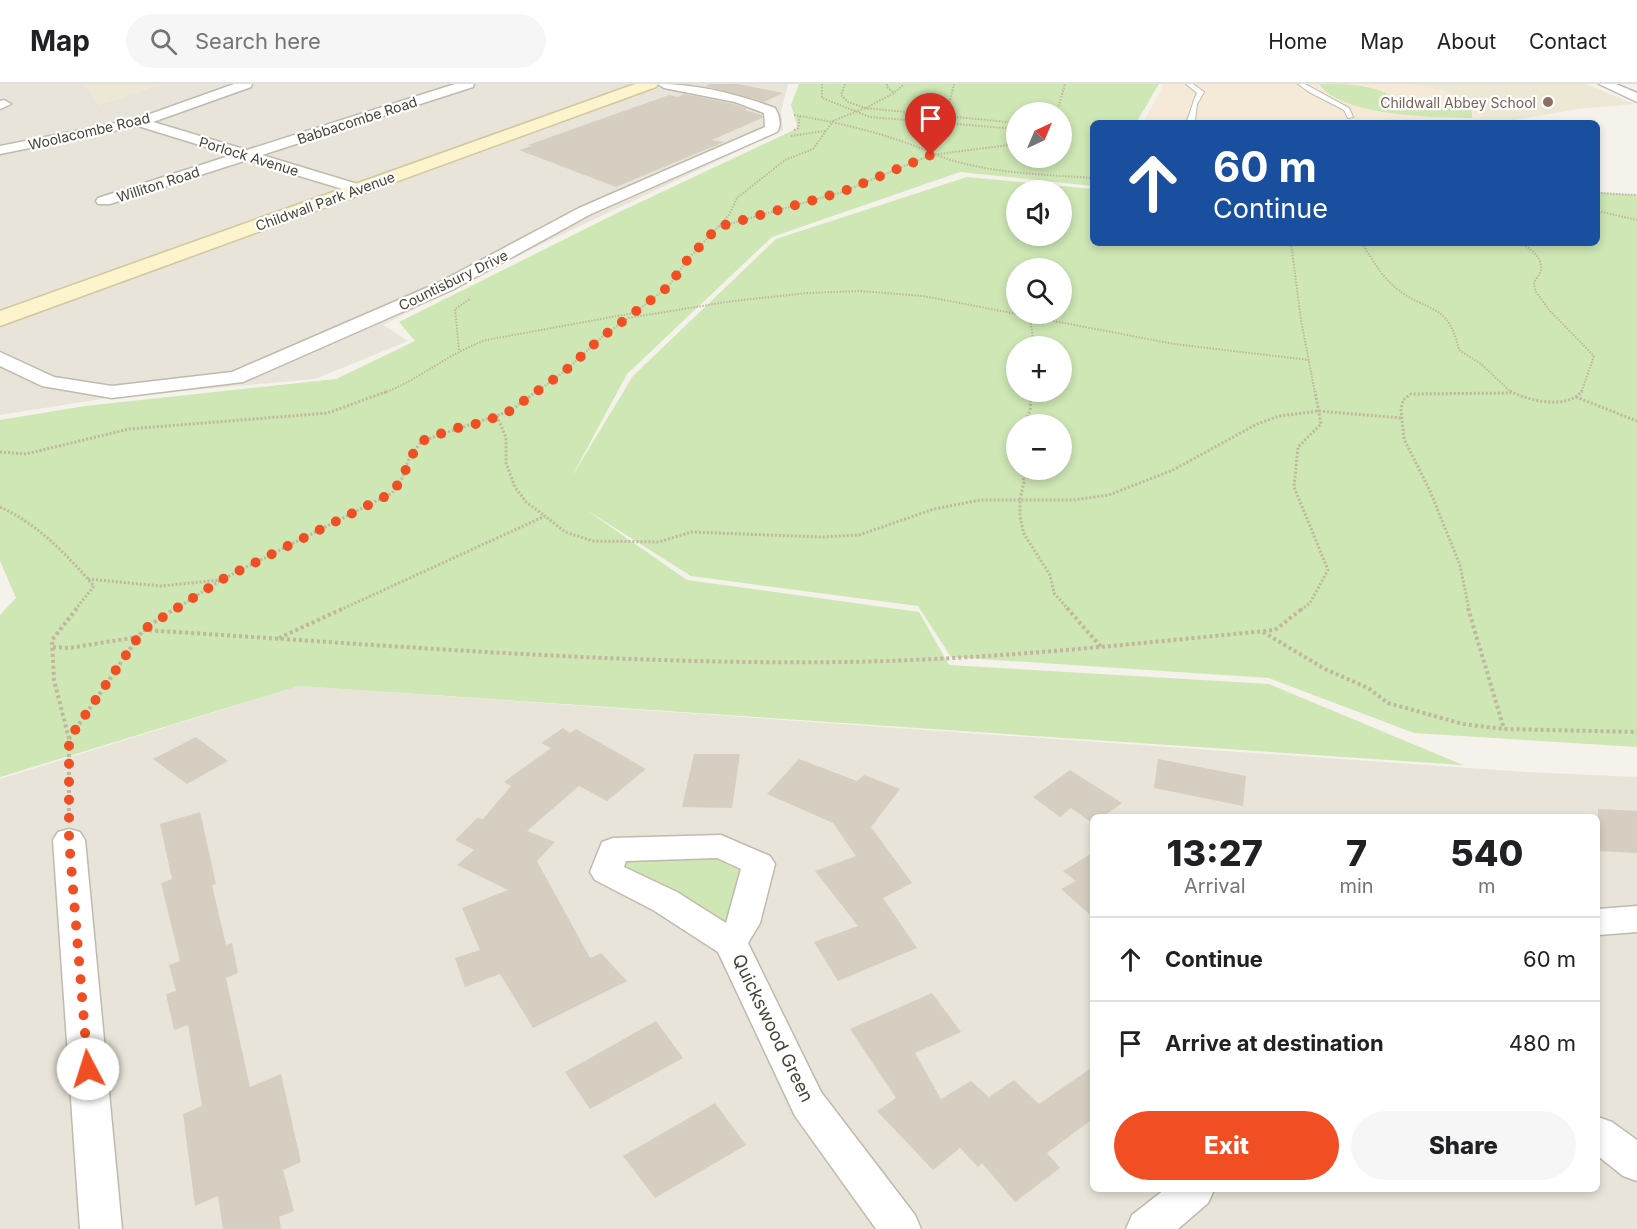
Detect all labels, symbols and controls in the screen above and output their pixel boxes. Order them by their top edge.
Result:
search box [126,14,546,68]
text: Map [30,24,90,58]
icon: search [147,25,180,58]
text: Search here [195,28,321,54]
text: Home [1268,29,1327,54]
text: Map [1360,29,1404,54]
text: About [1437,29,1496,54]
text: Contact [1529,29,1607,54]
street label: Babbacombe Road [295,93,419,147]
pin [905,93,956,155]
place label: Childwall Abbey School [1380,94,1536,111]
marker: Childwall Abbey School [1541,95,1555,109]
icon: arrive [914,102,947,135]
north arrow [1006,102,1072,168]
map controls [1006,102,1072,480]
street label: Woolacombe Road [27,109,151,153]
street label: Porlock Avenue [197,133,301,179]
text: 60 m [1213,141,1317,192]
icon: ahead [1114,144,1192,222]
street label: Williton Road [114,163,202,205]
street label: Childwall Park Avenue [253,168,397,234]
button: sound [1006,180,1072,246]
text: Continue [1213,192,1328,225]
street label: Countisbury Drive [396,246,510,314]
button: search [1006,258,1072,324]
button: + [1006,336,1072,402]
button: − [1006,414,1072,480]
text: 13:27 [1167,831,1263,875]
text: 7 [1346,831,1367,875]
text: 540 [1450,831,1523,875]
text: Arrival [1184,874,1246,898]
text: min [1339,874,1374,898]
text: m [1478,874,1496,898]
icon: ahead [1114,943,1147,976]
text: Continue [1165,946,1263,972]
text: 60 m [1523,946,1576,972]
street label: Quickswood Green [728,951,818,1105]
icon: arrive [1114,1027,1147,1060]
text: Arrive at destination [1165,1030,1384,1056]
text: 480 m [1509,1030,1576,1056]
position arrow [56,1037,120,1101]
button: Exit [1114,1111,1339,1180]
button: Share [1351,1111,1576,1180]

